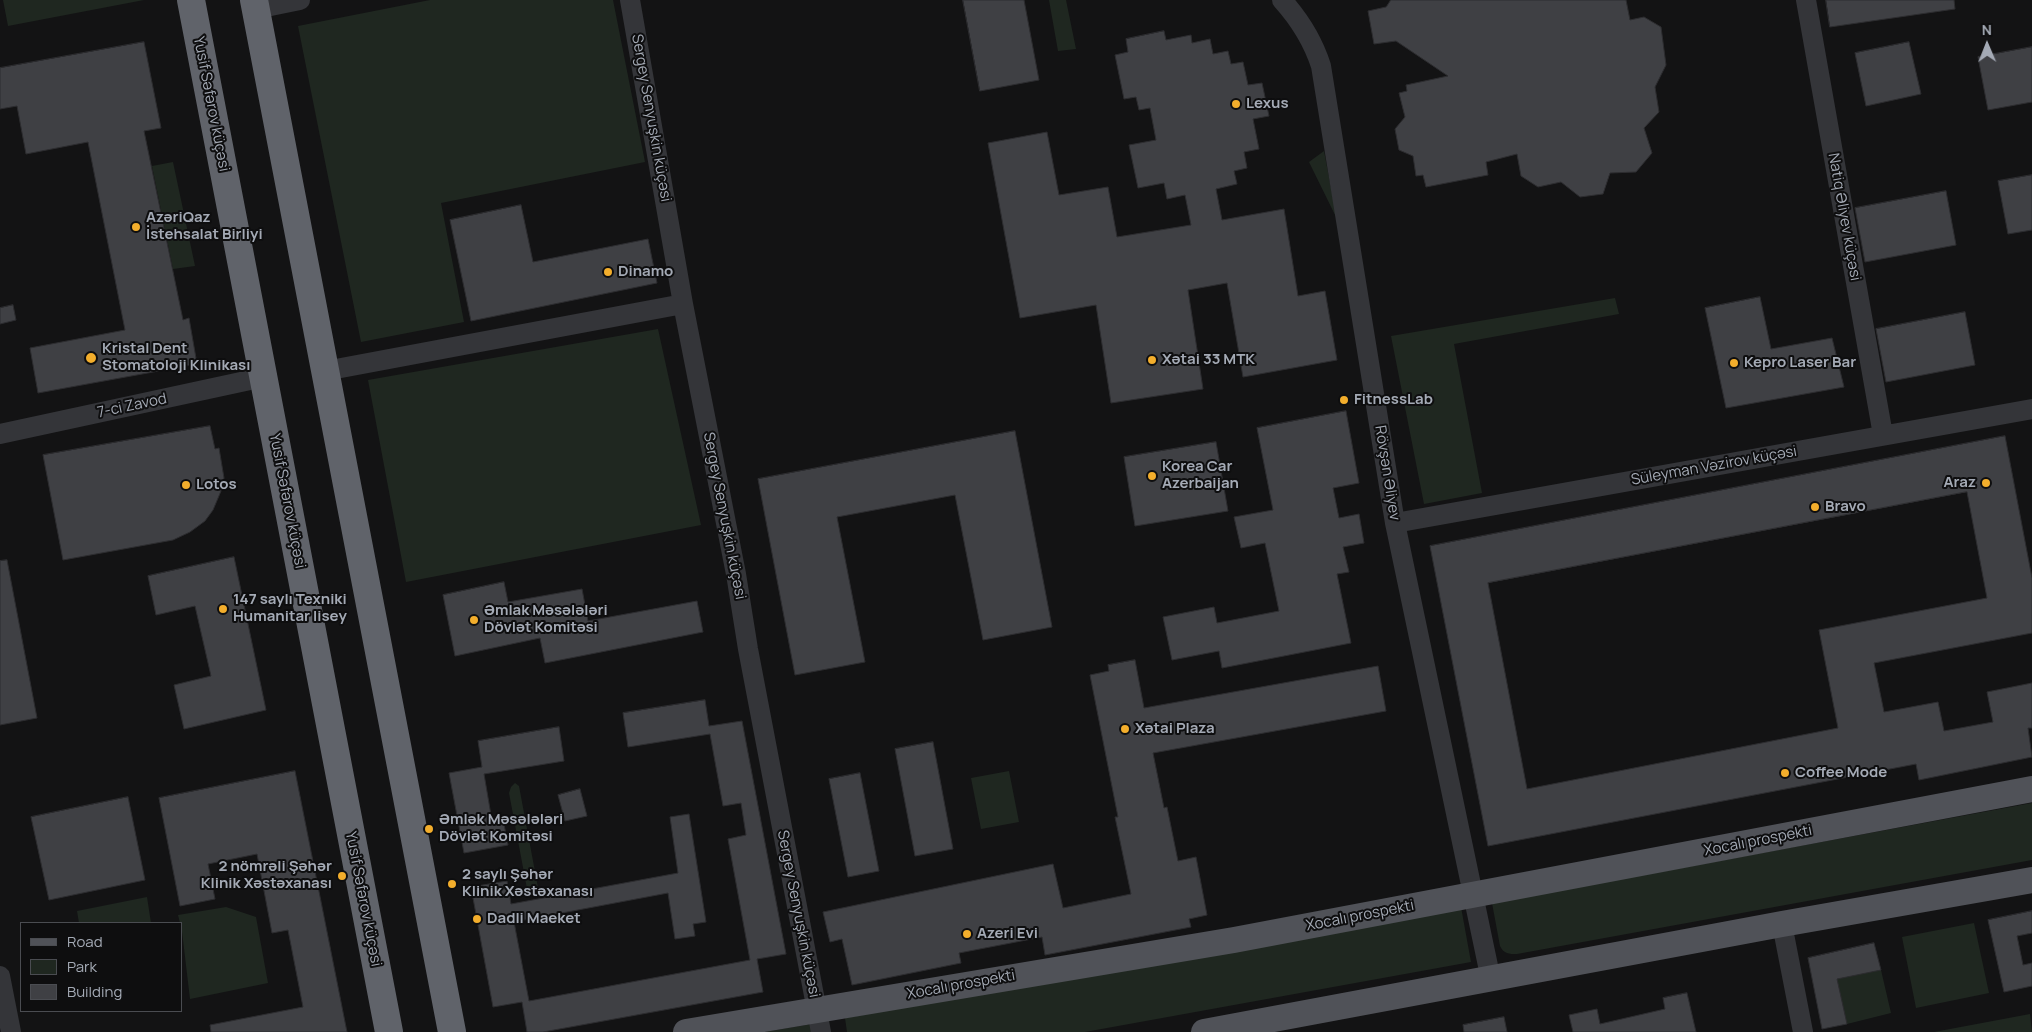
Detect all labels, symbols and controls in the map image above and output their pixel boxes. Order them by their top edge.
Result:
north arrow [1962,20,2012,70]
text: N [1982,20,1992,39]
street label: Sergey Senyuşkin küçəsi [627,33,675,203]
street label: Yusif Səfərov küçəsi [189,35,233,173]
place label: Lexus [1246,95,1289,113]
marker: Lexus [1230,98,1242,110]
street label: Natiq Əliyev küçəsi [1824,152,1864,282]
place label: AzəriQaz İstehsalat Birliyi [146,209,263,244]
marker: AzəriQaz İstehsalat Birliyi [130,221,142,233]
place label: Dinamo [618,263,673,281]
marker: Dinamo [602,266,614,278]
place label: Kristal Dent Stomatoloji Klinikası [102,340,250,375]
marker: Kristal Dent Stomatoloji Klinikası [84,351,98,365]
place label: Xətai 33 MTK [1162,351,1255,369]
marker: Xətai 33 MTK [1146,354,1158,366]
place label: Kepro Laser Bar [1744,354,1856,372]
marker: Kepro Laser Bar [1728,357,1740,369]
street label: 7-ci Zavod [96,390,168,422]
place label: FitnessLab [1354,391,1433,409]
marker: FitnessLab [1338,394,1350,406]
street label: Rövşən Əliyev [1371,424,1403,522]
street label: Sergey Senyuşkin küçəsi [699,431,749,601]
street label: Yusif Səfərov küçəsi [265,432,309,570]
street label: Süleyman Vəzirov küçəsi [1630,443,1798,489]
place label: Korea Car Azerbaijan [1162,458,1239,493]
marker: Korea Car Azerbaijan [1146,470,1158,482]
place label: Araz [1944,474,1976,492]
place label: Lotos [196,476,237,494]
marker: Araz [1980,477,1992,489]
marker: Lotos [180,479,192,491]
place label: Bravo [1825,498,1866,516]
marker: Bravo [1809,501,1821,513]
place label: 147 saylı Texniki Humanitar lisey [233,591,347,626]
place label: Əmlak Məsələləri Dövlət Komitəsi [484,602,608,637]
marker: 147 saylı Texniki Humanitar lisey [217,603,229,615]
marker: Əmlak Məsələləri Dövlət Komitəsi [468,614,480,626]
place label: Xətai Plaza [1135,720,1215,738]
marker: Xətai Plaza [1119,723,1131,735]
place label: Coffee Mode [1795,764,1887,782]
marker: Coffee Mode [1779,767,1791,779]
place label: Əmlək Məsələləri Dövlət Komitəsi [439,811,563,846]
street label: Xocalı prospekti [1702,822,1814,860]
marker: Əmlək Məsələləri Dövlət Komitəsi [423,823,435,835]
street label: Sergey Senyuşkin küçəsi [773,829,823,999]
street label: Yusif Səfərov küçəsi [341,830,385,968]
place label: 2 nömrəli Şəhər Klinik Xəstəxanası [201,858,332,893]
place label: 2 saylı Şəhər Klinik Xəstəxanası [462,866,593,901]
marker: 2 nömrəli Şəhər Klinik Xəstəxanası [336,870,348,882]
marker: 2 saylı Şəhər Klinik Xəstəxanası [446,878,458,890]
street label: Xocalı prospekti [1304,897,1416,935]
place label: Dadli Maeket [487,910,581,928]
marker: Dadli Maeket [471,913,483,925]
legend [20,922,182,1012]
place label: Azeri Evi [977,925,1038,943]
marker: Azeri Evi [961,928,973,940]
text: Road [67,931,103,952]
text: Park [67,956,97,977]
street label: Xocalı prospekti [905,967,1017,1003]
text: Building [67,981,122,1002]

